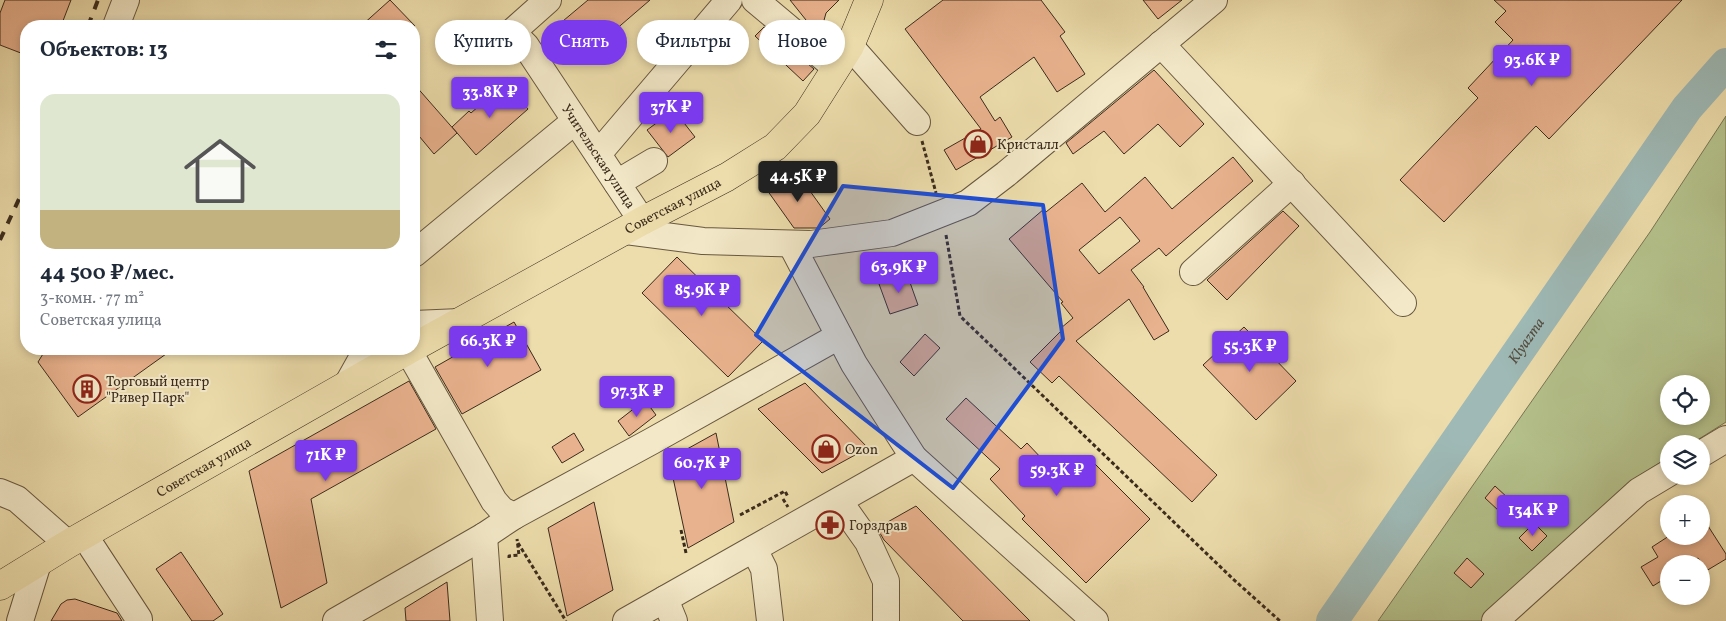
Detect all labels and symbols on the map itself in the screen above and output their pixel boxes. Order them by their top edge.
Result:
pin: 93.6K ₽ [1486,44,1578,87]
pin: 33.8K ₽ [444,76,536,119]
pin: 37K ₽ [636,92,706,134]
street label: Учительская улица [556,101,639,213]
shop icon: Кристалл [963,129,993,159]
place label: Кристалл [997,136,1059,155]
pin: 44.5K ₽ [752,160,844,203]
street label: Советская улица [622,173,725,240]
pin: 63.9K ₽ [853,252,945,294]
pin: 85.9K ₽ [656,274,748,317]
water label: Klyazma [1504,314,1551,369]
pin: 66.3K ₽ [442,326,534,368]
pin: 55.3K ₽ [1204,330,1296,373]
place label: Торговый центр "Ривер Парк" [106,373,209,408]
building icon: Торговый центр "Ривер Парк" [72,374,102,404]
pin: 97.3K ₽ [591,376,683,418]
street label: Советская улица [153,433,255,503]
shop icon: Ozon [811,434,841,464]
pin: 71K ₽ [291,440,361,482]
place label: Ozon [845,441,878,460]
pin: 60.7K ₽ [656,448,748,490]
pin: 59.3K ₽ [1011,454,1103,497]
pin: 134K ₽ [1492,494,1574,537]
pharmacy icon: Горздрав [815,510,845,540]
place label: Горздрав [849,517,907,536]

